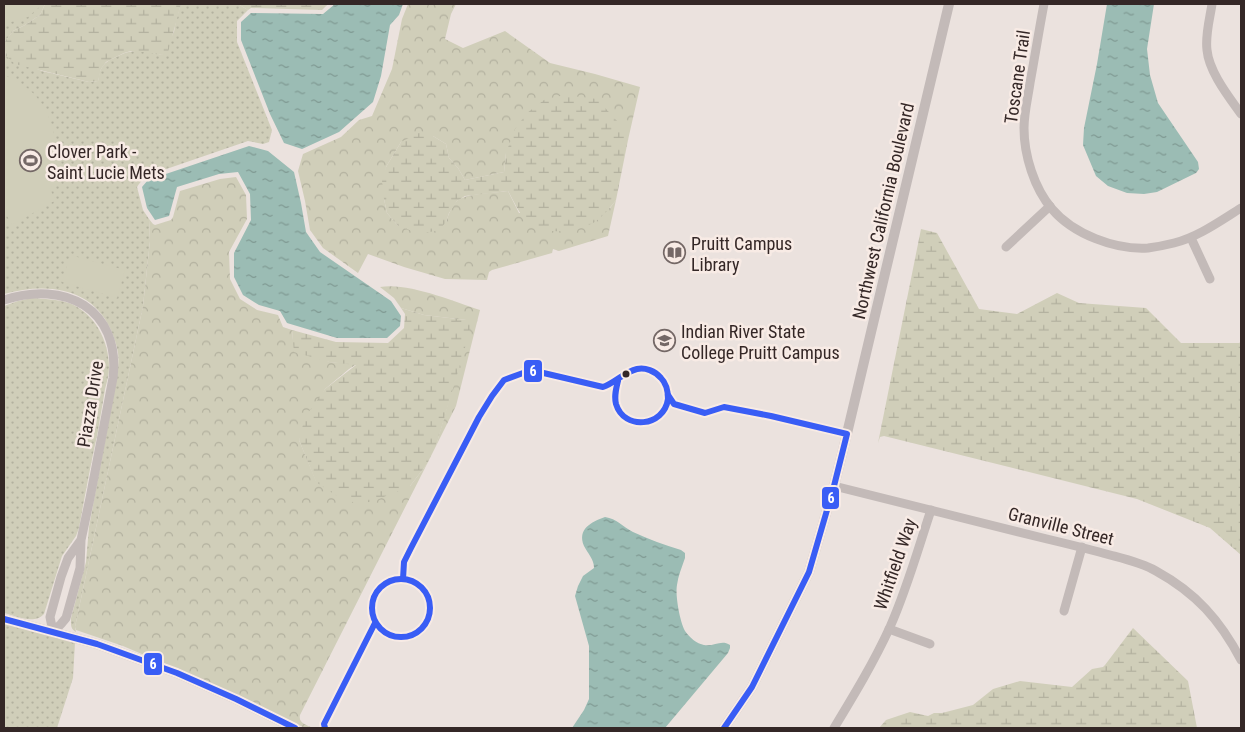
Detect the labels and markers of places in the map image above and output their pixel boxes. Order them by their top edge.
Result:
place label: Clover Park - Saint Lucie Mets [47,141,165,183]
sports icon: Clover Park - Saint Lucie Mets [19,149,43,173]
place label: Pruitt Campus Library [691,233,792,275]
library icon: Pruitt Campus Library [663,241,687,265]
place label: Indian River State College Pruitt Campus [681,321,840,363]
school or university icon: Indian River State College Pruitt Campus [653,329,677,353]
unlabelled marker [621,369,631,379]

